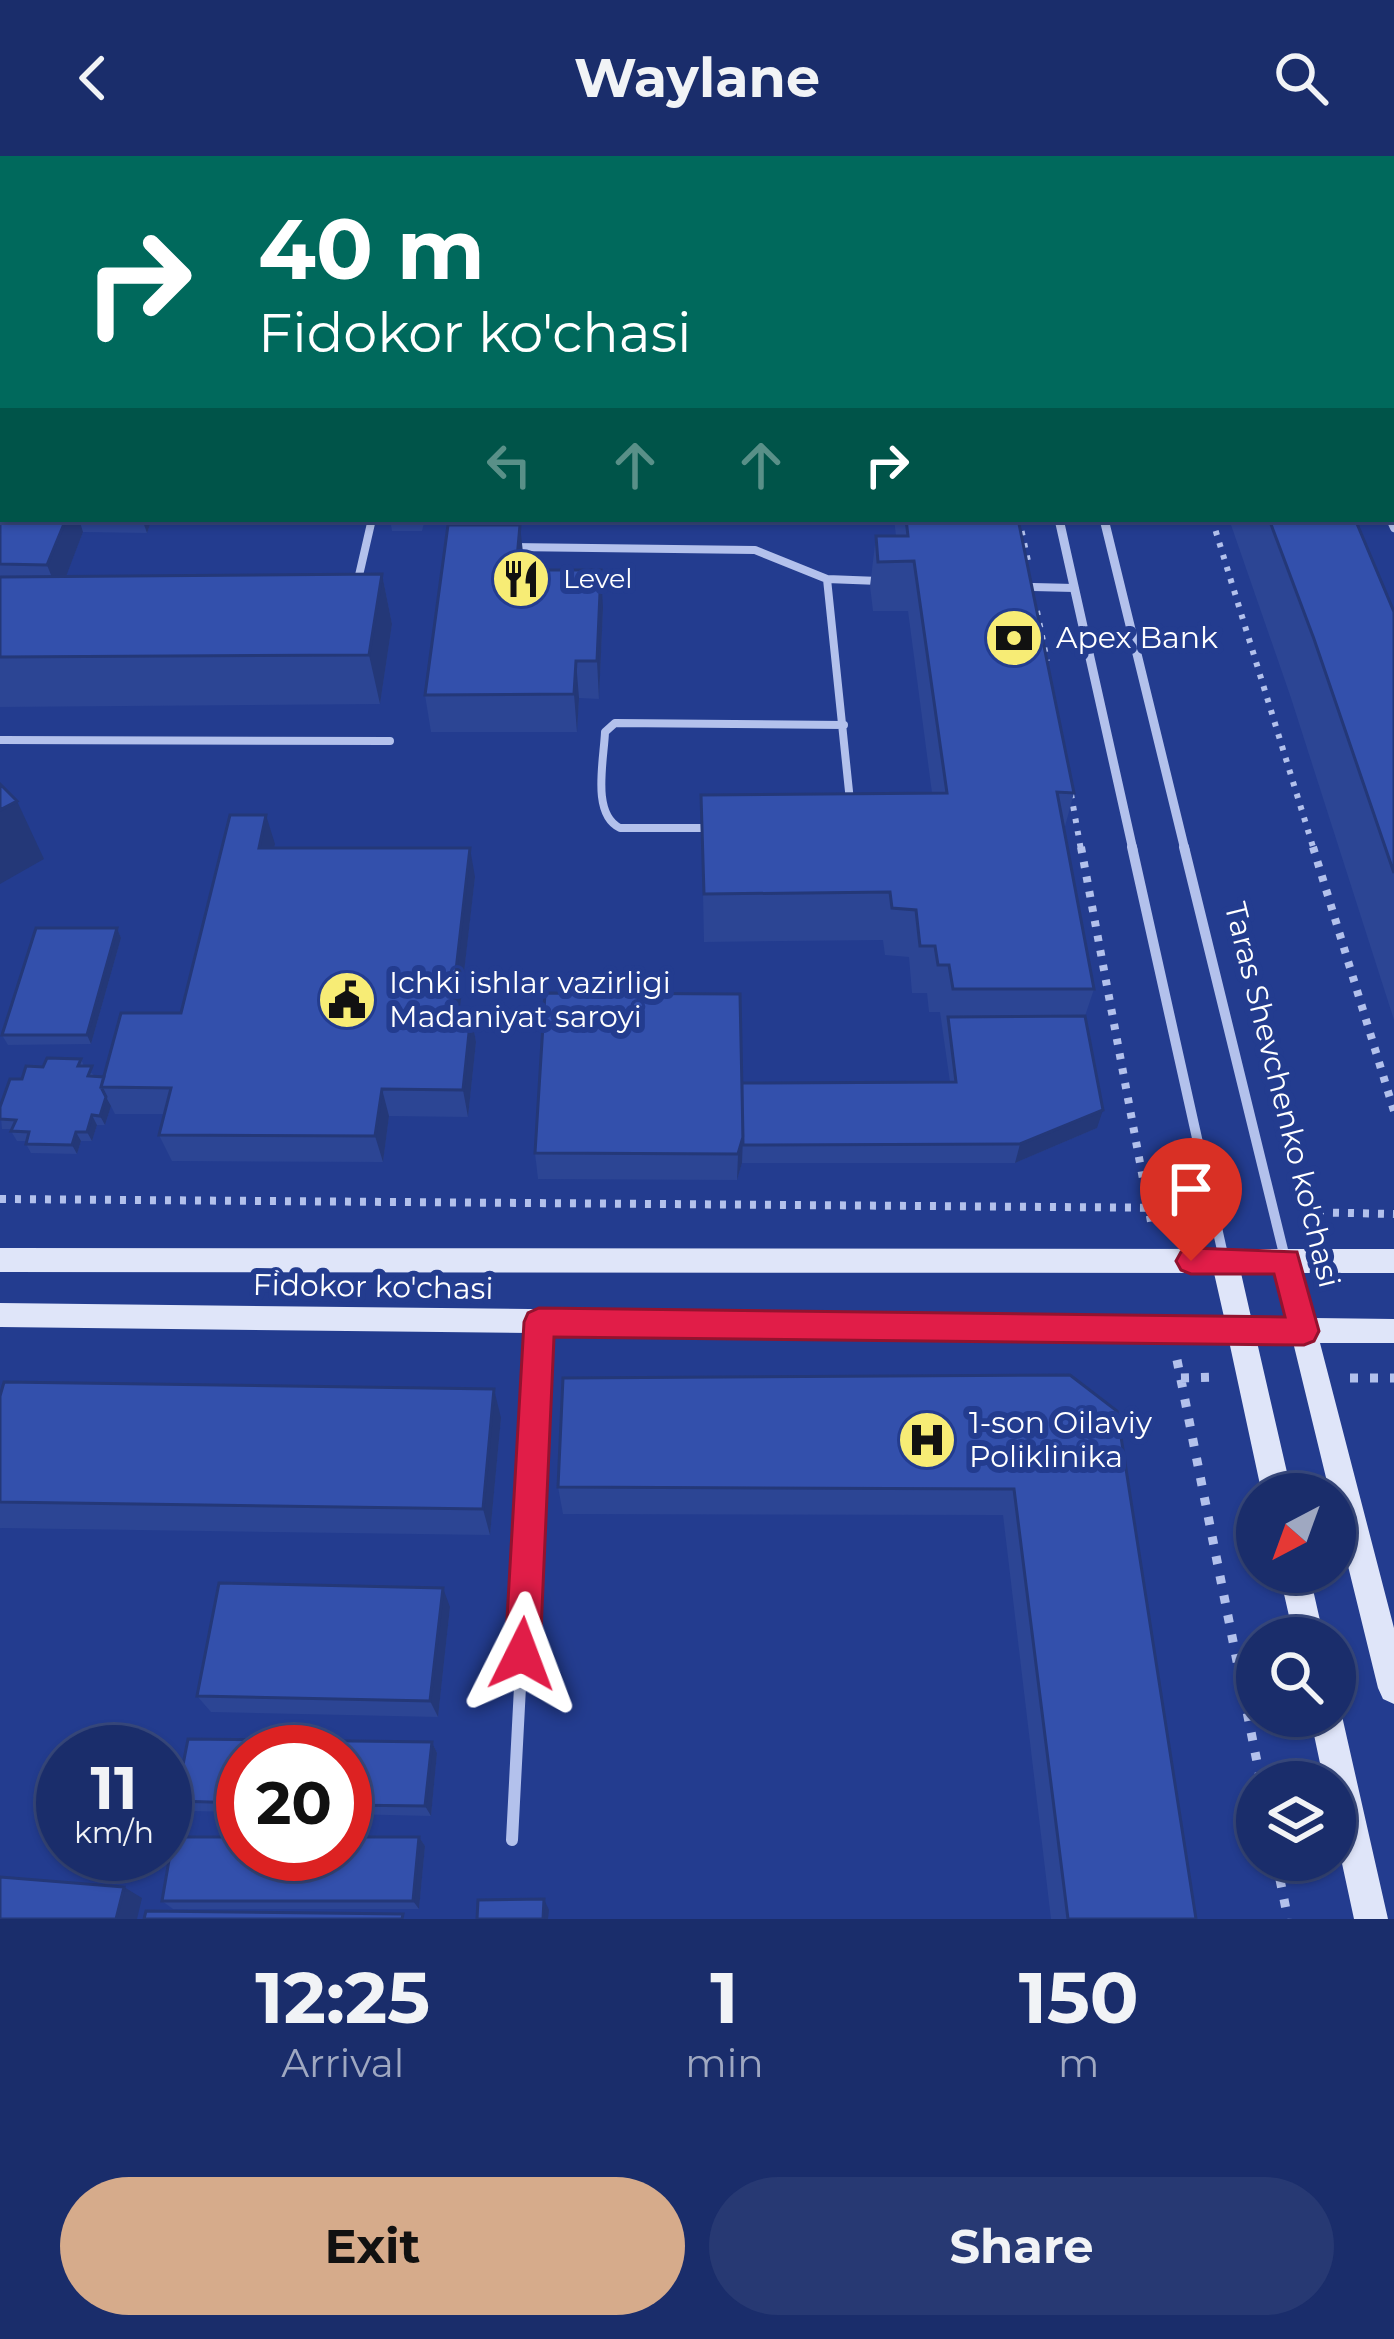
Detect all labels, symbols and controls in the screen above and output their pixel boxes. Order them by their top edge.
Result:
icon: back [60,45,126,111]
text: Waylane [574,45,820,111]
icon: search [1268,45,1334,111]
text: 40 m [258,198,485,300]
icon: right [60,204,216,360]
text: Fidokor ko'chasi [258,300,692,366]
icon: left [476,432,542,498]
icon: ahead [602,432,668,498]
icon: ahead [728,432,794,498]
icon: right [854,432,920,498]
restaurant icon: Level [490,548,552,610]
place label: Level [563,562,633,595]
bank icon: Apex Bank [983,607,1045,669]
place label: Apex Bank [1056,619,1218,656]
street label: Taras Shevchenko ko'chasi [1217,899,1348,1291]
place label: Ichki ishlar vazirligi Madaniyat saroyi [389,964,671,1035]
public building icon: Ichki ishlar vazirligi Madaniyat saroyi [316,969,378,1031]
pin [1140,1138,1242,1261]
icon: arrive [1158,1156,1224,1222]
street label: Fidokor ko'chasi [252,1266,494,1307]
place label: 1-son Oilaviy Poliklinika [969,1404,1153,1475]
hospital icon: 1-son Oilaviy Poliklinika [896,1409,958,1471]
north arrow [1236,1473,1356,1593]
map controls [1236,1473,1356,1881]
position arrow [459,1591,585,1717]
button: search [1236,1617,1356,1737]
speed limit sign: 20 [216,1725,372,1881]
text: 11 [90,1751,138,1824]
button: layers [1236,1761,1356,1881]
text: km/h [74,1814,154,1851]
text: 12:25 [255,1953,430,2041]
text: 1 [710,1953,739,2041]
text: 150 [1019,1953,1139,2041]
text: Arrival [281,2039,404,2087]
text: min [685,2039,764,2087]
text: m [1058,2039,1099,2087]
button: Exit [60,2177,685,2315]
button: Share [709,2177,1334,2315]

